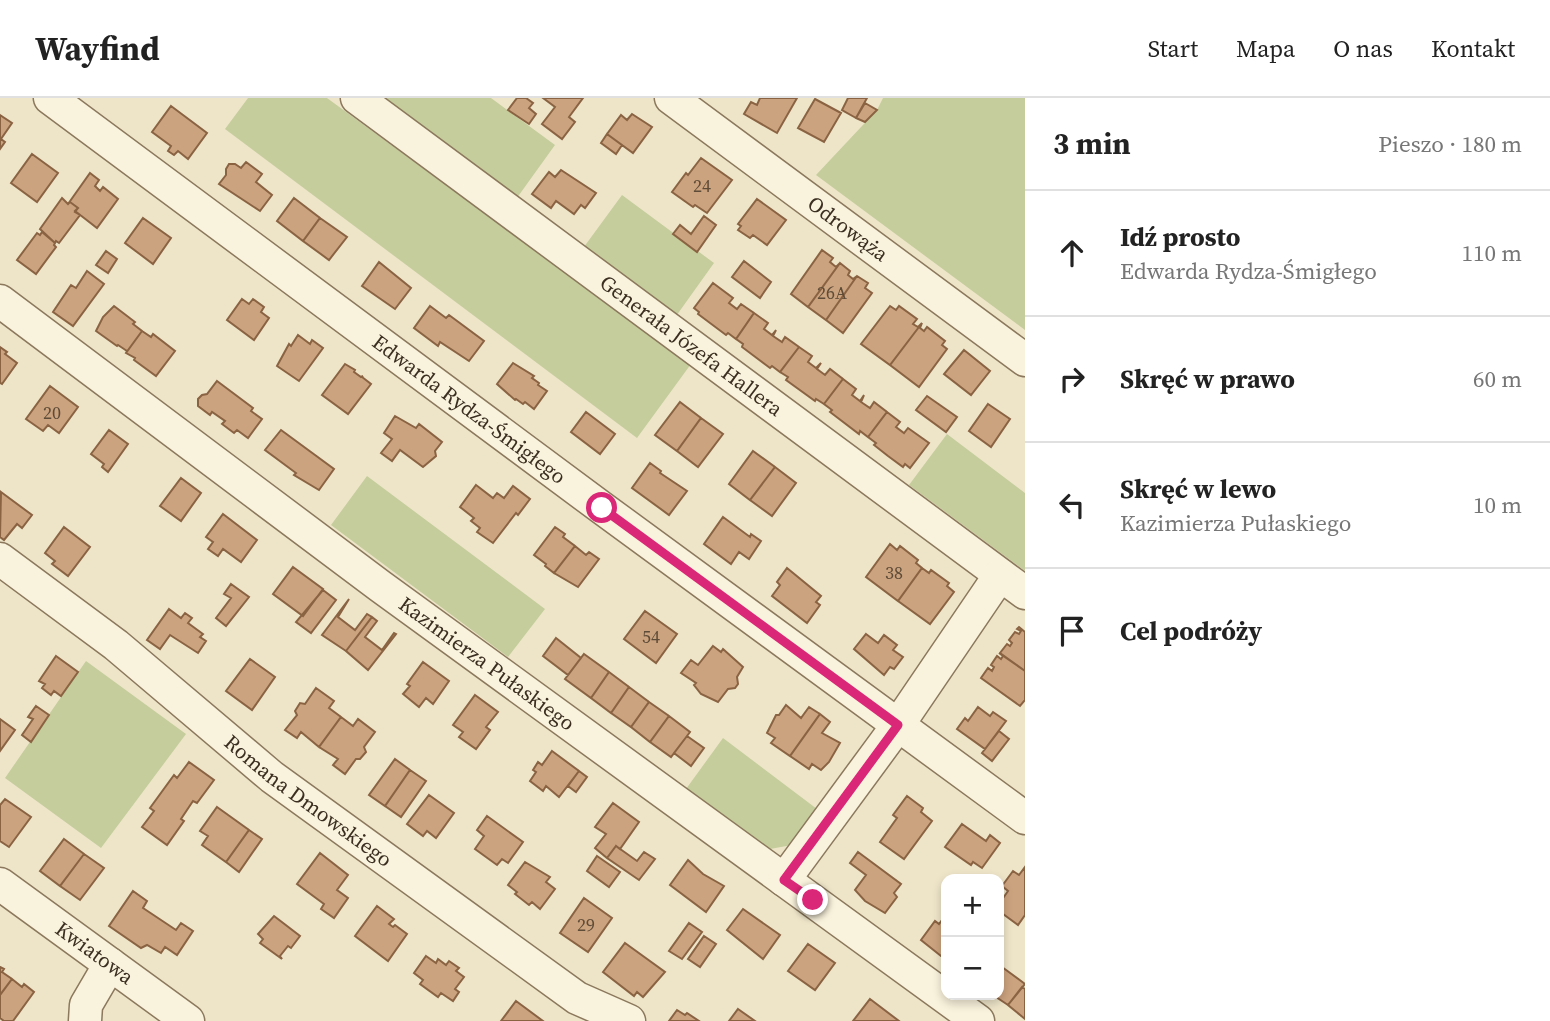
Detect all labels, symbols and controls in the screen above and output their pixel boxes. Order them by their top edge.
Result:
text: Wayfind [35,26,160,71]
text: Start [1148,32,1198,65]
text: Mapa [1236,32,1295,65]
text: O nas [1333,32,1393,65]
text: Kontakt [1431,32,1515,65]
text: 3 min [1053,123,1131,164]
text: Pieszo · 180 m [1378,128,1522,160]
house number: 24 [693,173,711,198]
street label: Odrowąża [802,189,895,268]
text: Idź prosto [1120,219,1240,255]
icon: ahead [1053,234,1091,272]
text: 110 m [1461,237,1522,269]
text: Edwarda Rydza-Śmigłego [1120,255,1377,287]
street label: Generała Józefa Hallera [594,268,789,423]
house number: 26A [817,280,847,305]
street label: Edwarda Rydza-Śmigłego [367,327,572,490]
icon: right [1053,360,1091,398]
text: Skręć w prawo [1120,361,1295,397]
text: 60 m [1473,363,1522,395]
house number: 20 [43,400,61,425]
text: Skręć w lewo [1120,471,1276,507]
icon: left [1053,486,1091,524]
text: 10 m [1473,489,1522,521]
route start [586,492,617,523]
text: Kazimierza Pułaskiego [1120,507,1351,539]
house number: 38 [885,560,903,585]
street label: Kazimierza Pułaskiego [393,589,581,737]
icon: arrive [1053,612,1091,650]
text: Cel podróży [1120,613,1262,649]
house number: 54 [642,624,660,649]
street label: Romana Dmowskiego [218,728,398,873]
map controls [941,874,1004,1000]
button: + [941,874,1004,937]
route end [797,884,828,915]
house number: 29 [577,912,595,937]
street label: Kwiatowa [50,914,140,991]
button: − [941,937,1004,1000]

